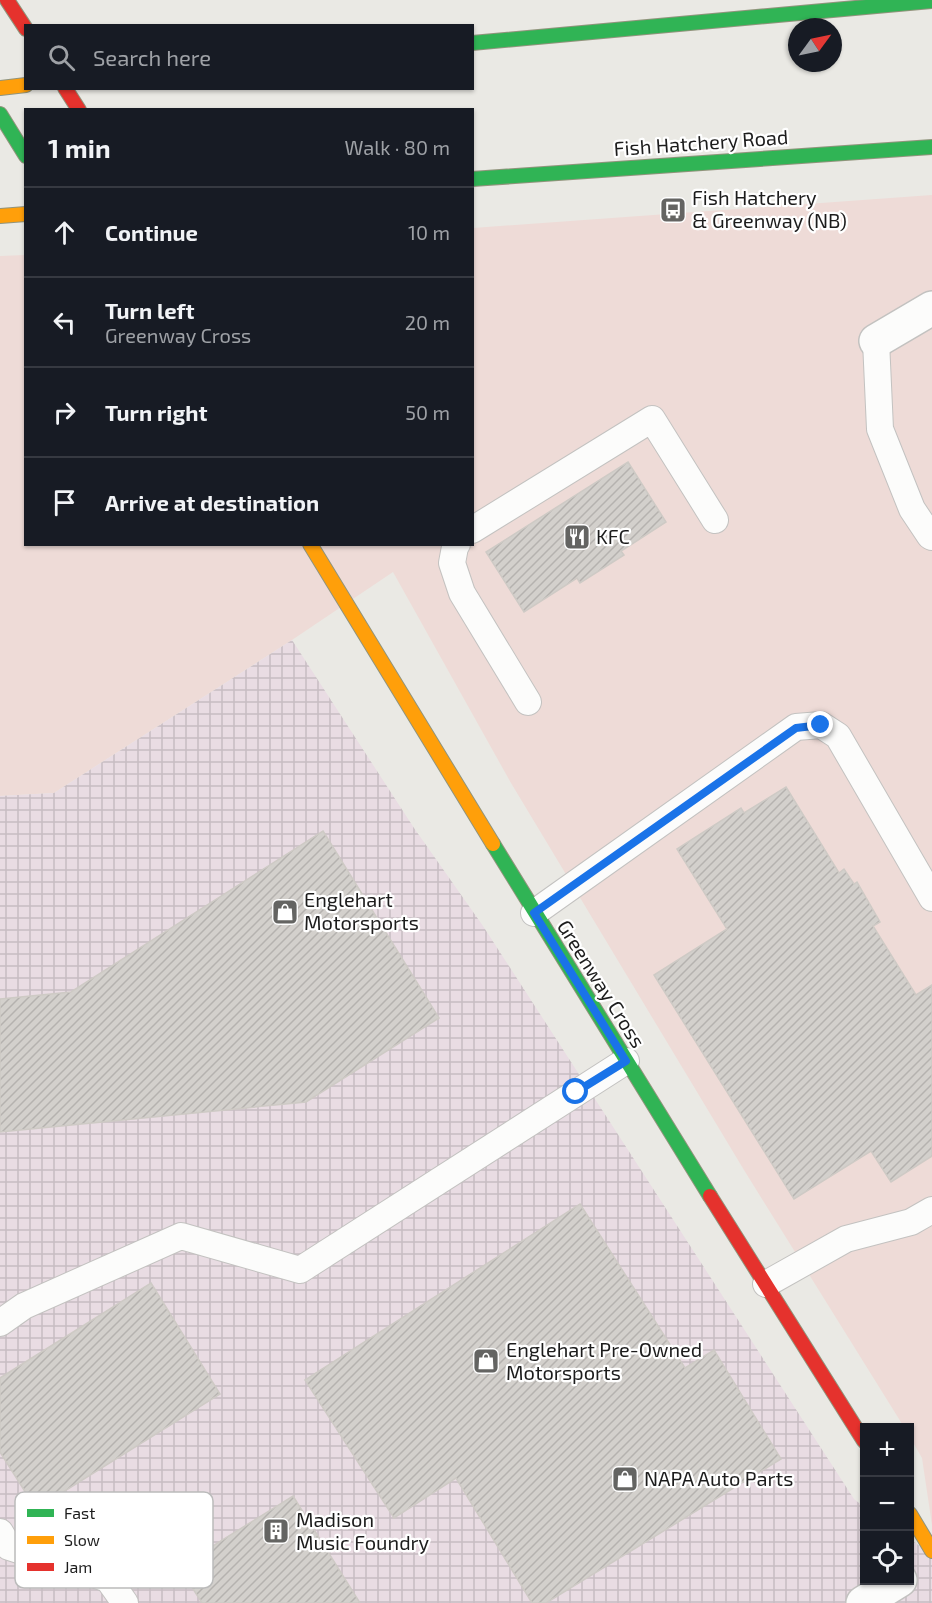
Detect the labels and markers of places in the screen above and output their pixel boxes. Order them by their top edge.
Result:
place label: Fish Hatchery & Greenway (NB) [692,185,847,232]
bus stop icon: Fish Hatchery & Greenway (NB) [658,195,688,225]
restaurant icon: KFC [562,522,592,552]
place label: KFC [596,524,630,548]
place label: Englehart Motorsports [304,887,419,934]
shop icon: Englehart Motorsports [270,897,300,927]
place label: Englehart Pre-Owned Motorsports [506,1337,702,1384]
shop icon: Englehart Pre-Owned Motorsports [471,1346,501,1376]
shop icon: NAPA Auto Parts [610,1464,640,1494]
place label: NAPA Auto Parts [644,1466,793,1490]
place label: Madison Music Foundry [296,1507,430,1554]
building icon: Madison Music Foundry [261,1516,291,1546]

